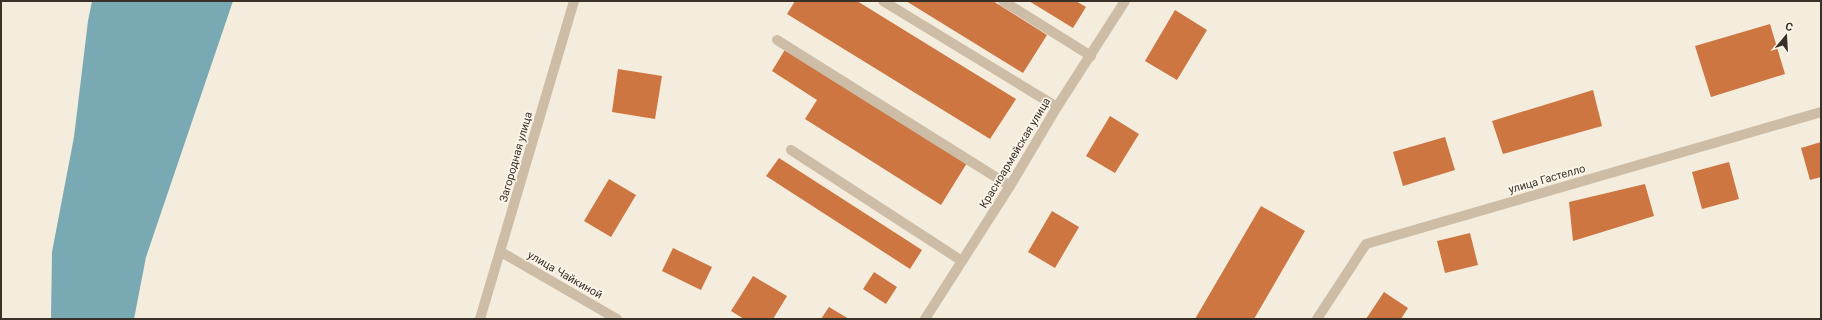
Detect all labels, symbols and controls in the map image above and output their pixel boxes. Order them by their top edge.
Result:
north arrow [1766,16,1806,56]
text: С [1784,20,1794,34]
street label: Красноармейская улица [977,95,1053,211]
street label: Загородная улица [497,110,535,204]
street label: улица Гастелло [1507,162,1587,196]
street label: улица Чайкиной [525,248,605,302]

